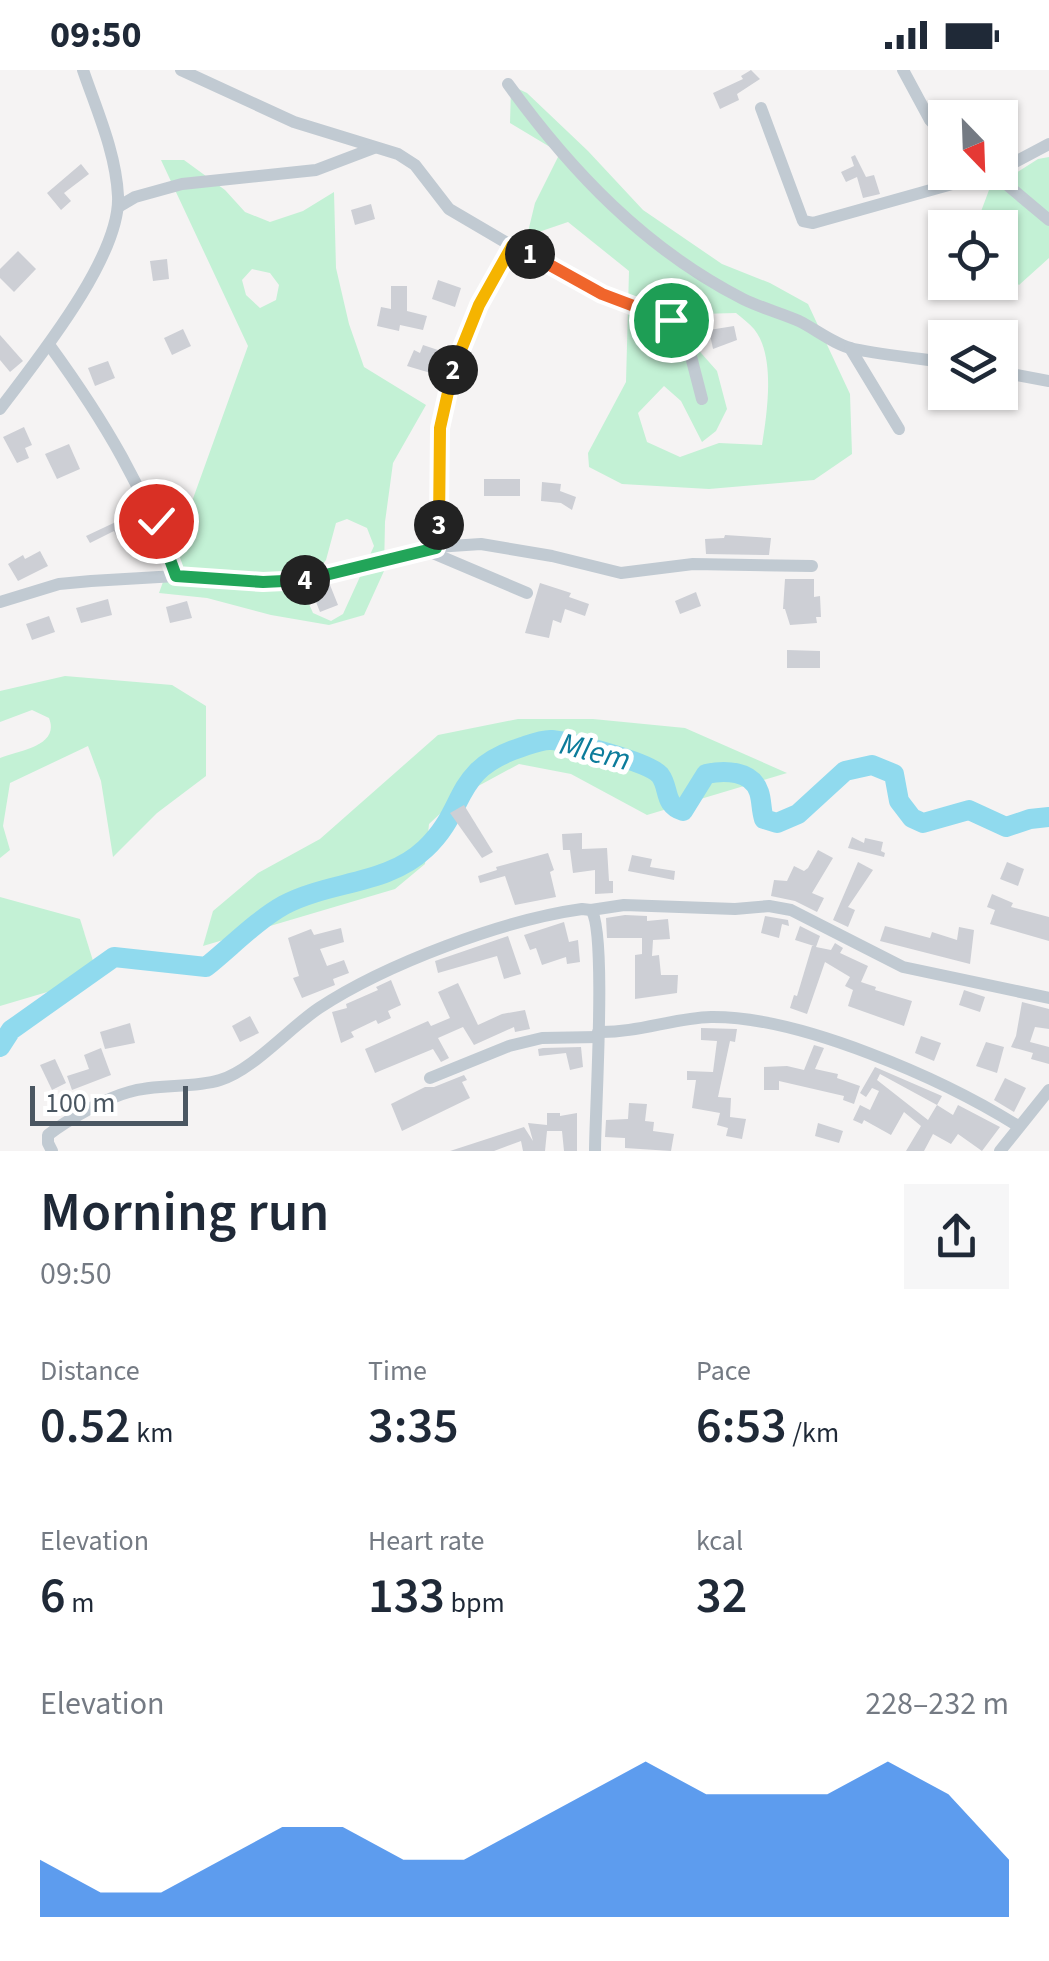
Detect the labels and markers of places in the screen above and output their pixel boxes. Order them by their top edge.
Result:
pin: 1 [505,229,555,279]
pin [629,278,714,363]
pin: 2 [428,345,478,395]
pin [114,479,199,564]
pin: 3 [414,500,464,550]
pin: 4 [280,555,330,605]

